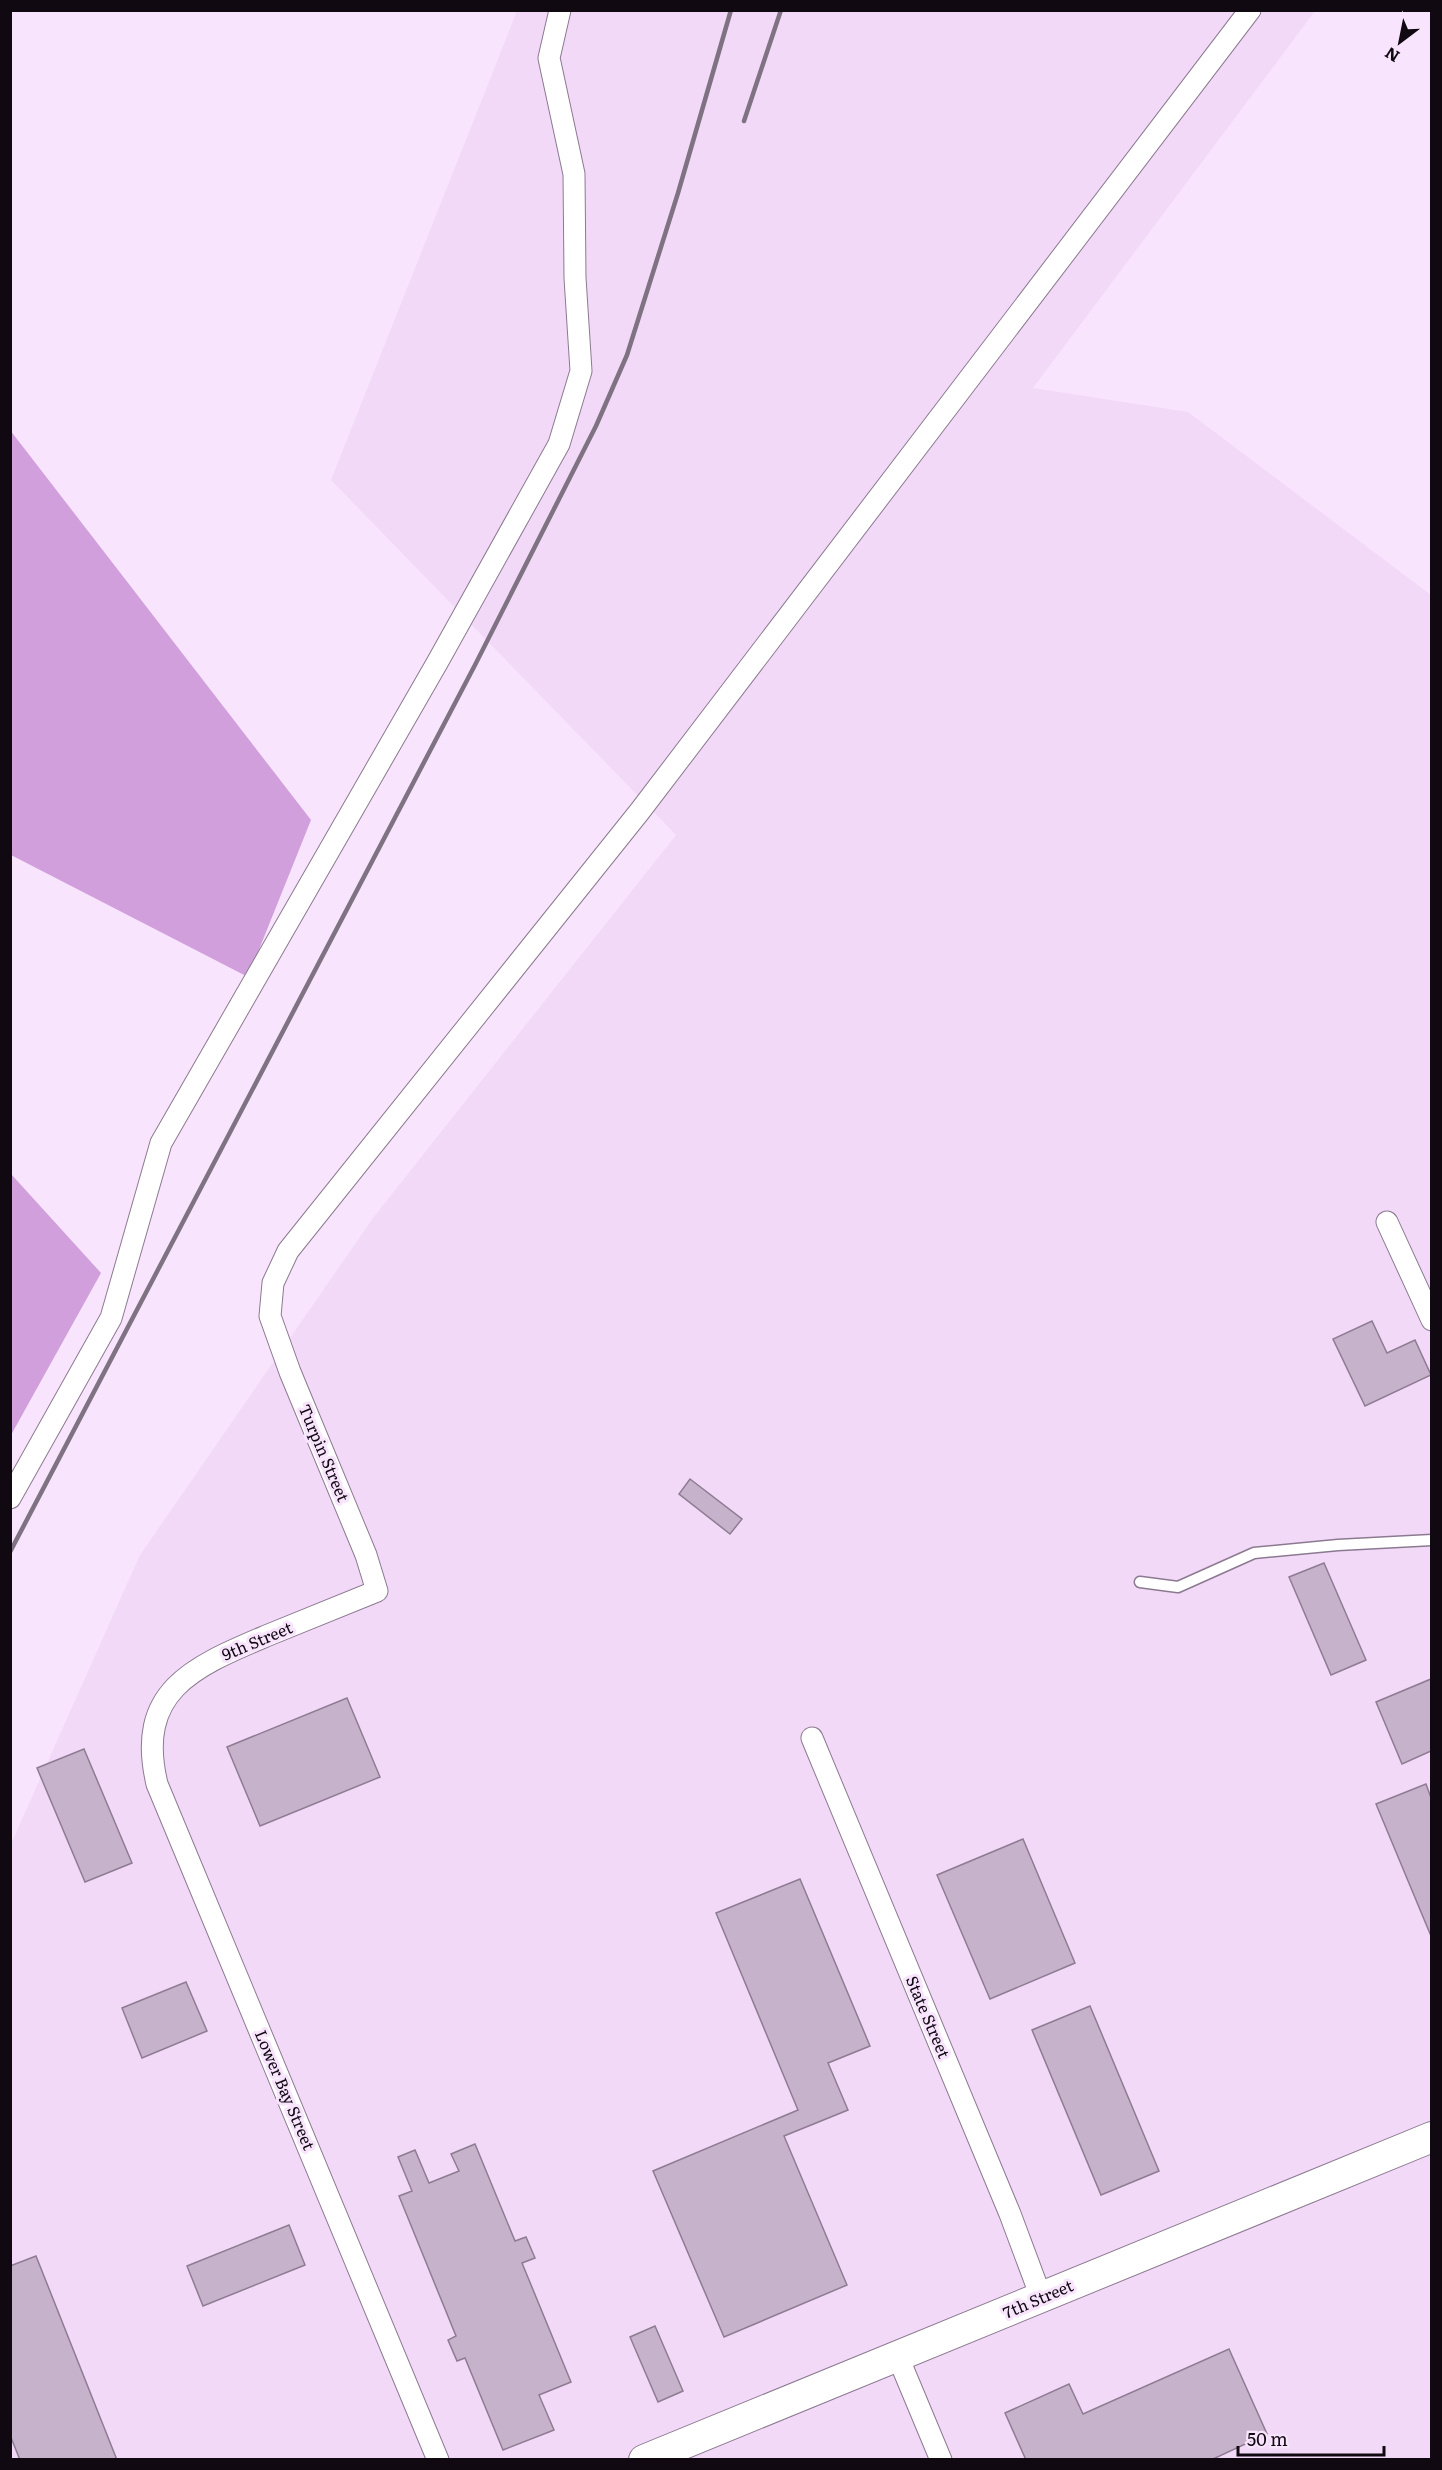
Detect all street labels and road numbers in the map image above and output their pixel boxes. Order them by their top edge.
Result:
street label: Turpin Street [294,1400,356,1506]
street label: 9th Street [218,1614,296,1666]
street label: State Street [901,1972,957,2062]
street label: Lower Bay Street [250,2026,322,2154]
street label: 7th Street [999,2272,1077,2324]

